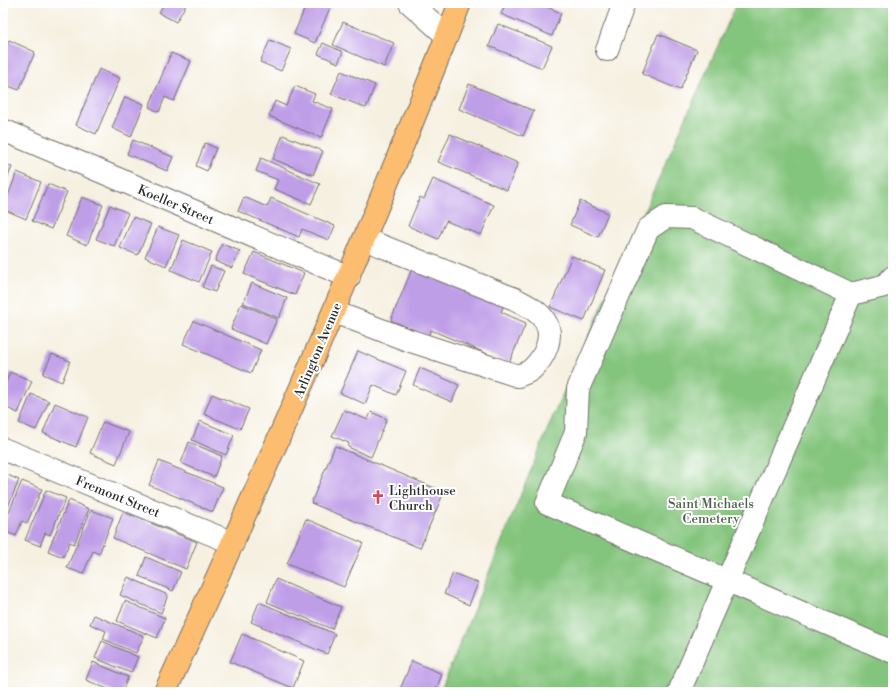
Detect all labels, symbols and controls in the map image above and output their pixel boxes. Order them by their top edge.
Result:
street label: Koeller Street [135,182,216,228]
street label: Arlington Avenue [290,300,345,401]
street label: Fremont Street [73,473,162,521]
place label: Lighthouse Church [389,483,456,514]
church icon: Lighthouse Church [370,489,386,505]
park label: Saint Michaels Cemetery [668,496,754,527]

